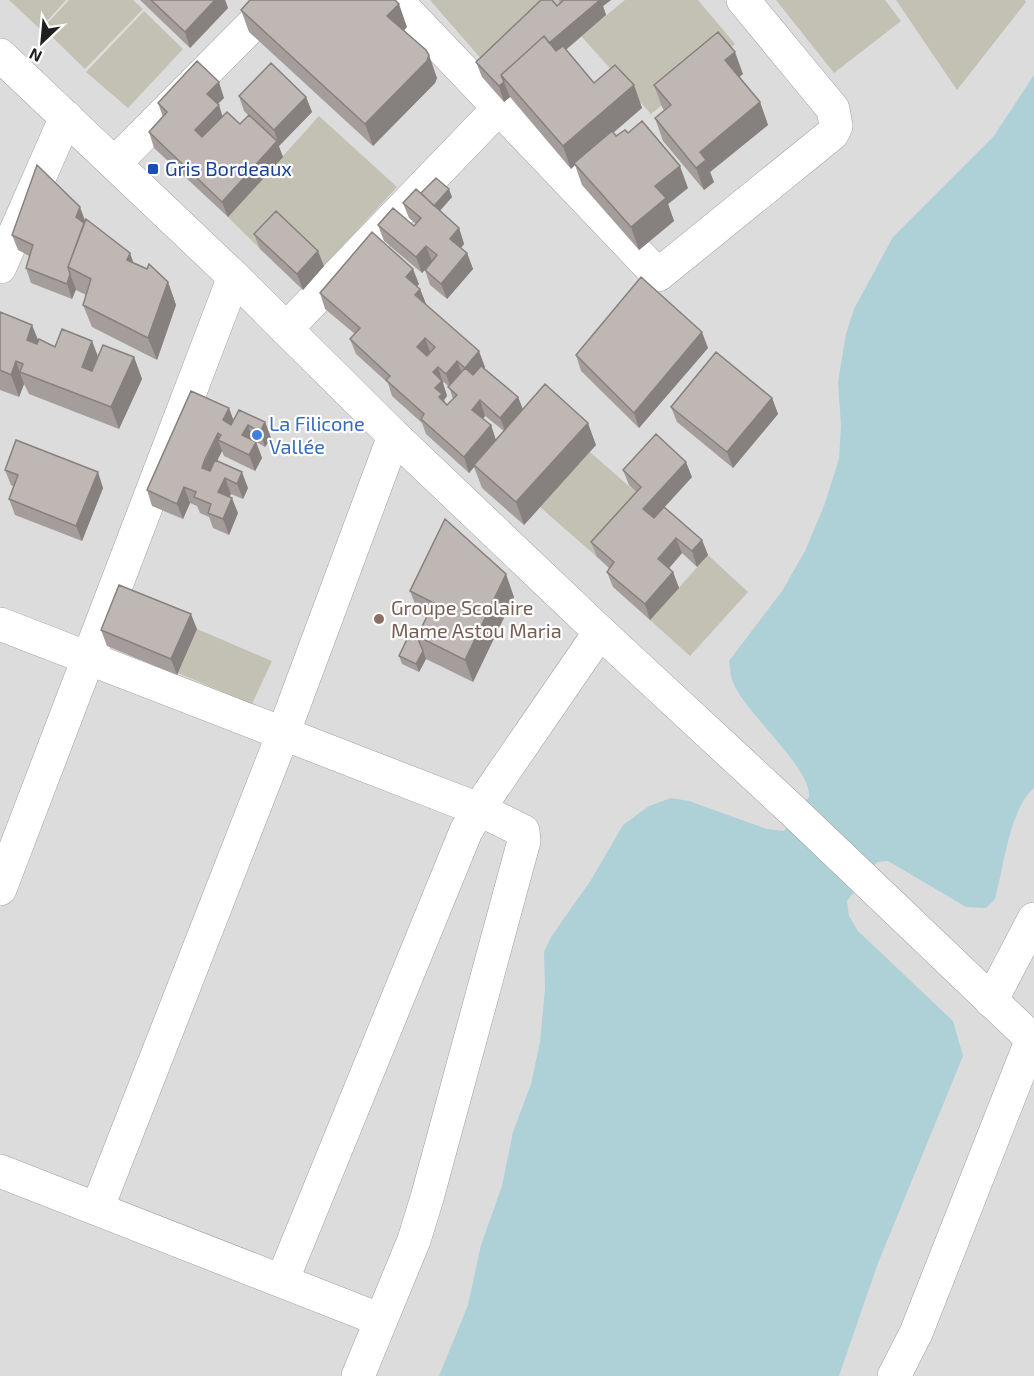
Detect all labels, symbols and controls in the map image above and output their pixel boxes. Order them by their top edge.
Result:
north arrow [12,12,72,72]
text: N [26,45,45,67]
place label: Gris Bordeaux [165,156,292,180]
marker: Gris Bordeaux [146,162,160,176]
place label: La Filicone Vallée [269,411,365,458]
marker: La Filicone Vallée [250,428,264,442]
place label: Groupe Scolaire Mame Astou Maria [391,595,562,642]
marker: Groupe Scolaire Mame Astou Maria [372,612,386,626]

